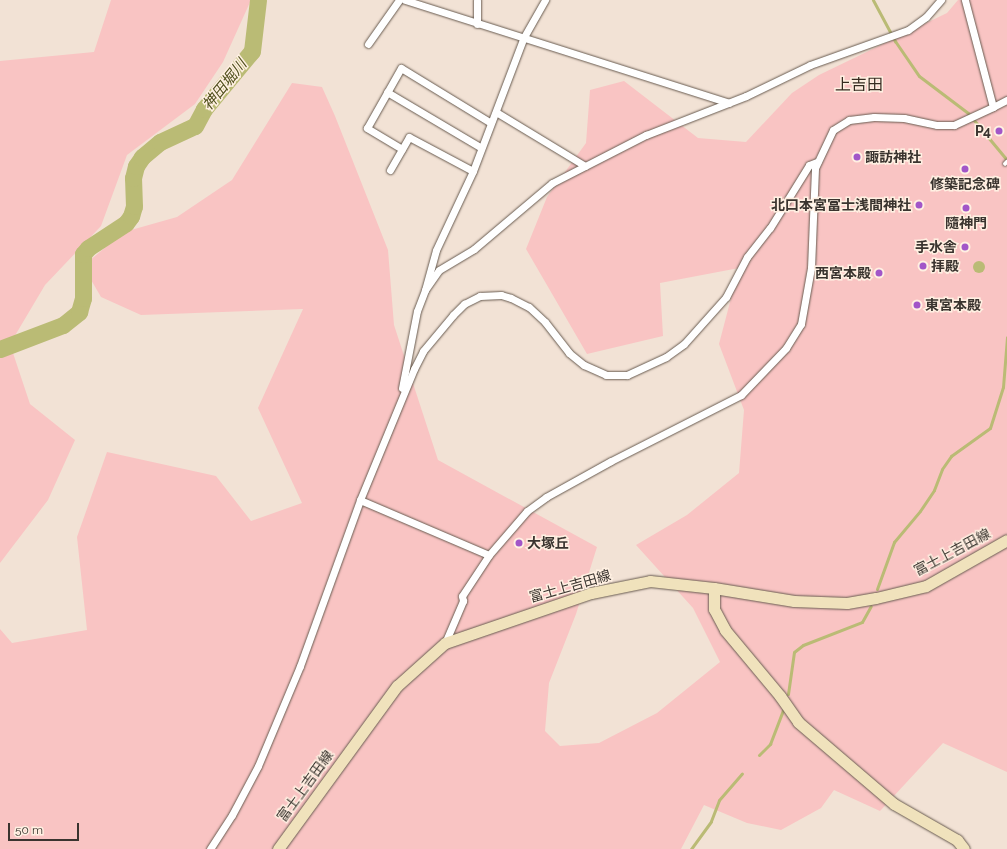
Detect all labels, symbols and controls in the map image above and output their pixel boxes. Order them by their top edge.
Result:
water label: 神田堀川 [199,56,251,114]
district label: 上吉田 [835,75,883,95]
place label: P4 [975,123,991,139]
marker: P4 [994,126,1004,136]
place label: 諏訪神社 [865,149,921,165]
marker: 諏訪神社 [852,152,862,162]
marker: 修築記念碑 [960,164,970,174]
place label: 修築記念碑 [930,176,1000,192]
place label: 北口本宮冨士浅間神社 [771,197,911,213]
marker: 北口本宮冨士浅間神社 [914,200,924,210]
marker: 隨神門 [961,203,971,213]
place label: 隨神門 [945,215,987,231]
place label: 手水舎 [915,239,957,255]
marker: 手水舎 [960,242,970,252]
place label: 拝殿 [931,258,959,274]
marker: 拝殿 [918,261,928,271]
place label: 西宮本殿 [815,265,871,281]
marker: 西宮本殿 [874,268,884,278]
place label: 東宮本殿 [925,297,981,313]
marker: 東宮本殿 [912,300,922,310]
street label: 富士上吉田線 [911,525,993,579]
place label: 大塚丘 [527,535,569,551]
marker: 大塚丘 [514,538,524,548]
street label: 富士上吉田線 [527,566,613,606]
street label: 富士上吉田線 [274,747,336,825]
scale bar [10,815,81,841]
text: 50 m [15,823,43,837]

